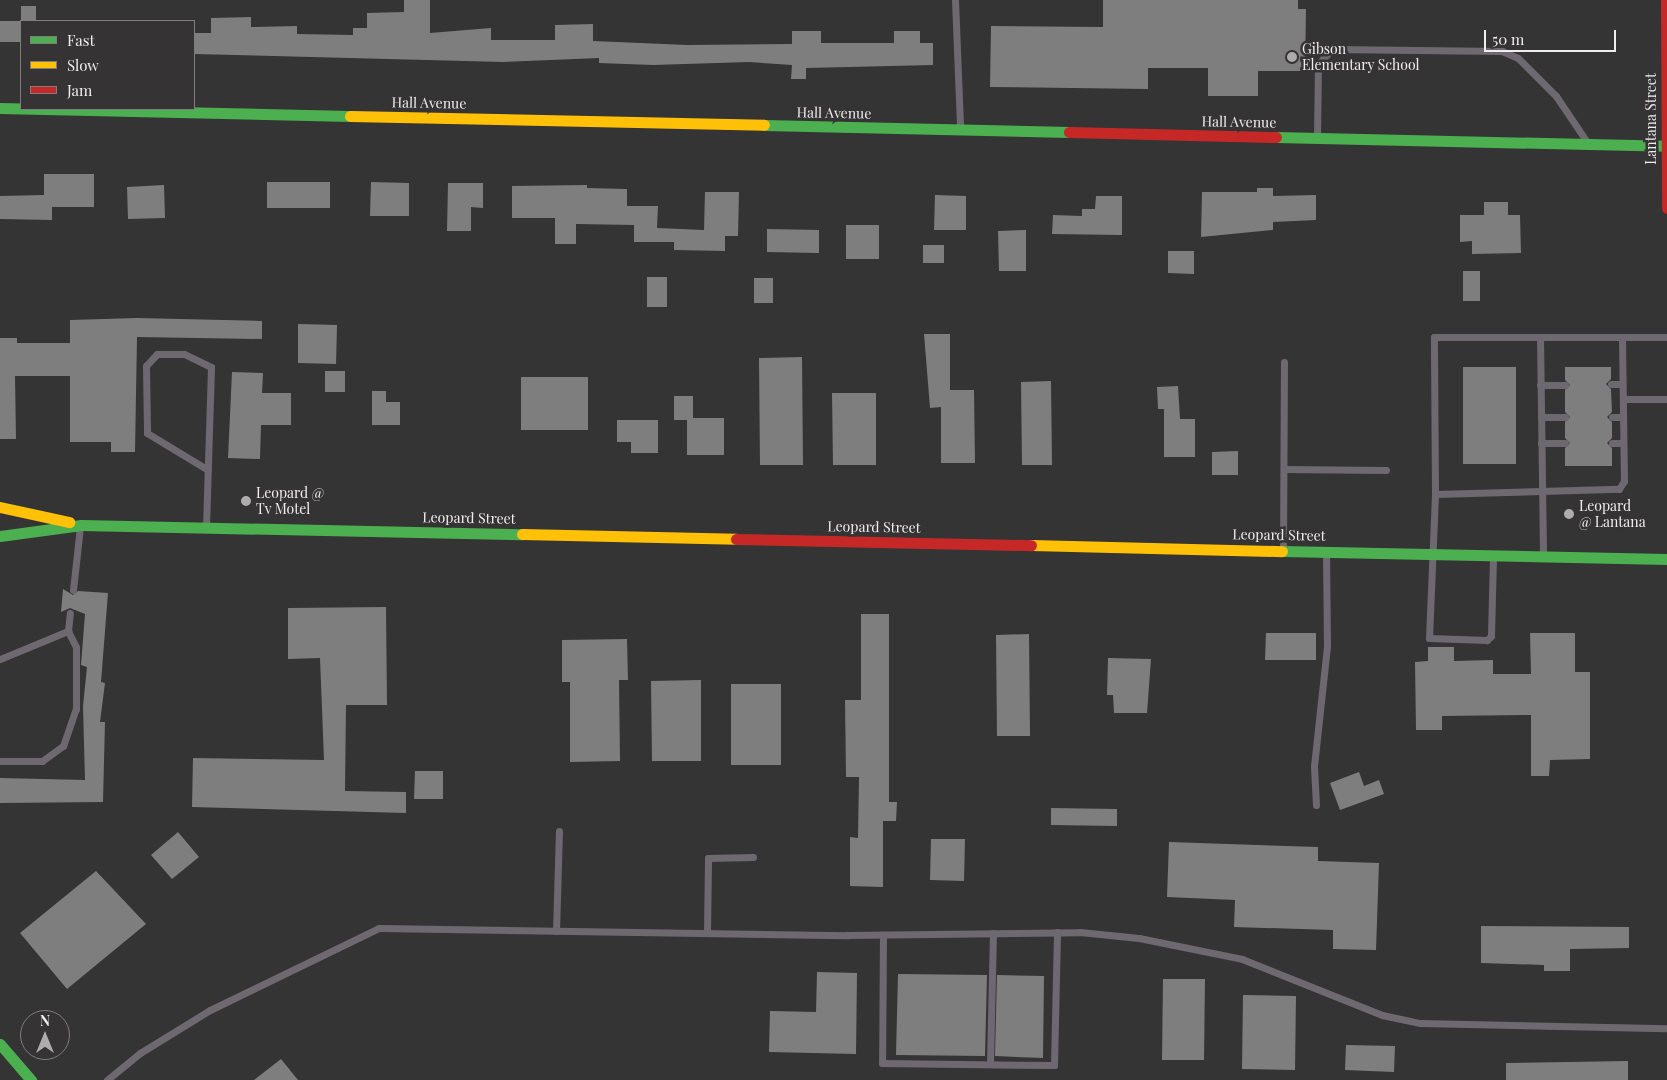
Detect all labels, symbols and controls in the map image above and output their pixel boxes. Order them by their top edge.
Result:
legend [20,20,195,110]
scale bar [1487,20,1620,52]
text: 50 m [1492,29,1524,49]
text: Fast [67,30,95,50]
place label: Gibson Elementary School [1302,41,1420,74]
marker: Gibson Elementary School [1286,51,1298,63]
text: Slow [67,55,99,75]
street label: Lantana Street [1643,73,1659,165]
text: Jam [67,80,92,100]
street label: Hall Avenue [391,94,467,112]
street label: Hall Avenue [796,104,872,122]
street label: Hall Avenue [1201,113,1277,131]
place label: Leopard @ Tv Motel [256,485,324,518]
marker: Leopard @ Tv Motel [240,495,252,507]
place label: Leopard @ Lantana [1579,498,1646,530]
marker: Leopard @ Lantana [1563,508,1575,520]
street label: Leopard Street [422,509,516,527]
street label: Leopard Street [827,518,921,536]
street label: Leopard Street [1232,526,1326,544]
north arrow [20,1010,70,1060]
text: N [40,1011,50,1030]

